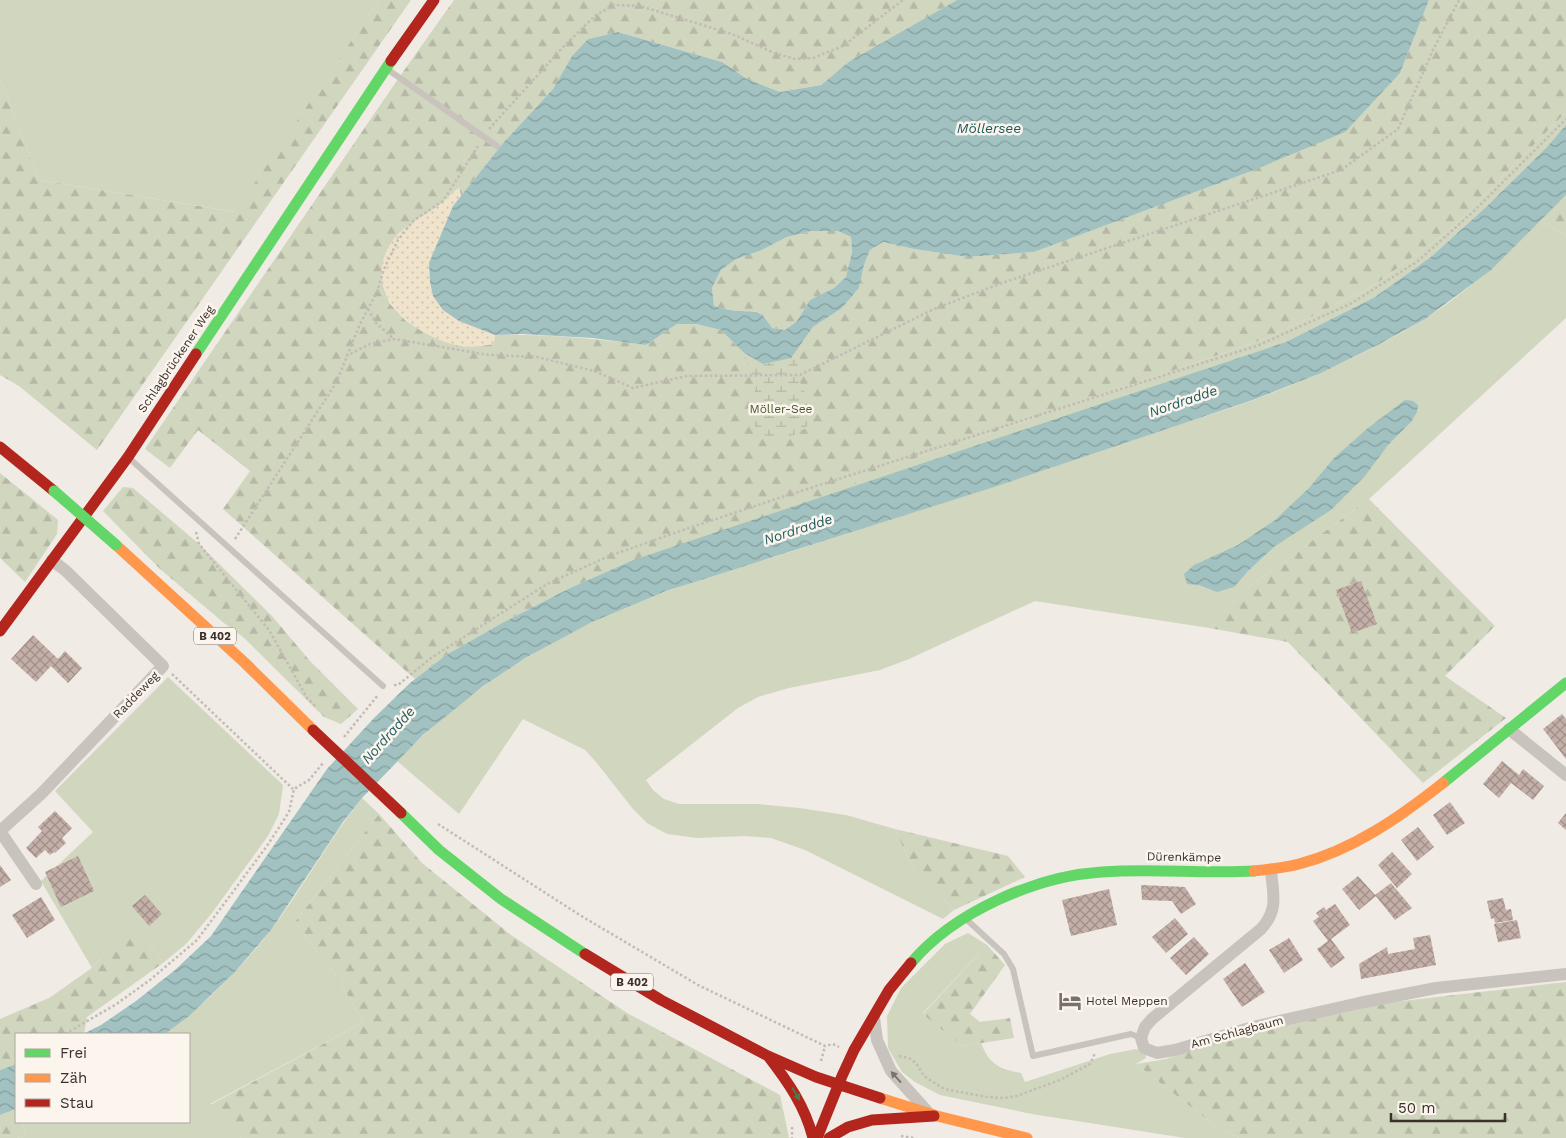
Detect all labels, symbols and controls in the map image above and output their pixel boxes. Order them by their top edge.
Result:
water label: Möllersee [957,120,1021,136]
street label: Schlagbrückener Weg [135,302,217,415]
water label: Nordradde [1147,382,1219,420]
park label: Möller-See [749,402,813,416]
water label: Nordradde [762,510,834,548]
road number: B 402 [194,628,236,644]
street label: Raddeweg [110,668,162,721]
water label: Nordradde [358,703,418,767]
street label: Dürenkämpe [1147,849,1221,865]
road number: B 402 [611,974,653,990]
hotel icon: Hotel Meppen [1057,988,1083,1014]
place label: Hotel Meppen [1086,994,1168,1008]
street label: Am Schlagbaum [1189,1013,1285,1051]
legend [15,1033,190,1123]
text: Frei [60,1044,87,1062]
text: Zäh [60,1069,87,1087]
one-way arrow [891,1071,902,1084]
one-way arrow [792,1087,801,1101]
scale bar [1391,1090,1505,1122]
text: Stau [60,1094,94,1112]
text: 50 m [1398,1099,1435,1117]

